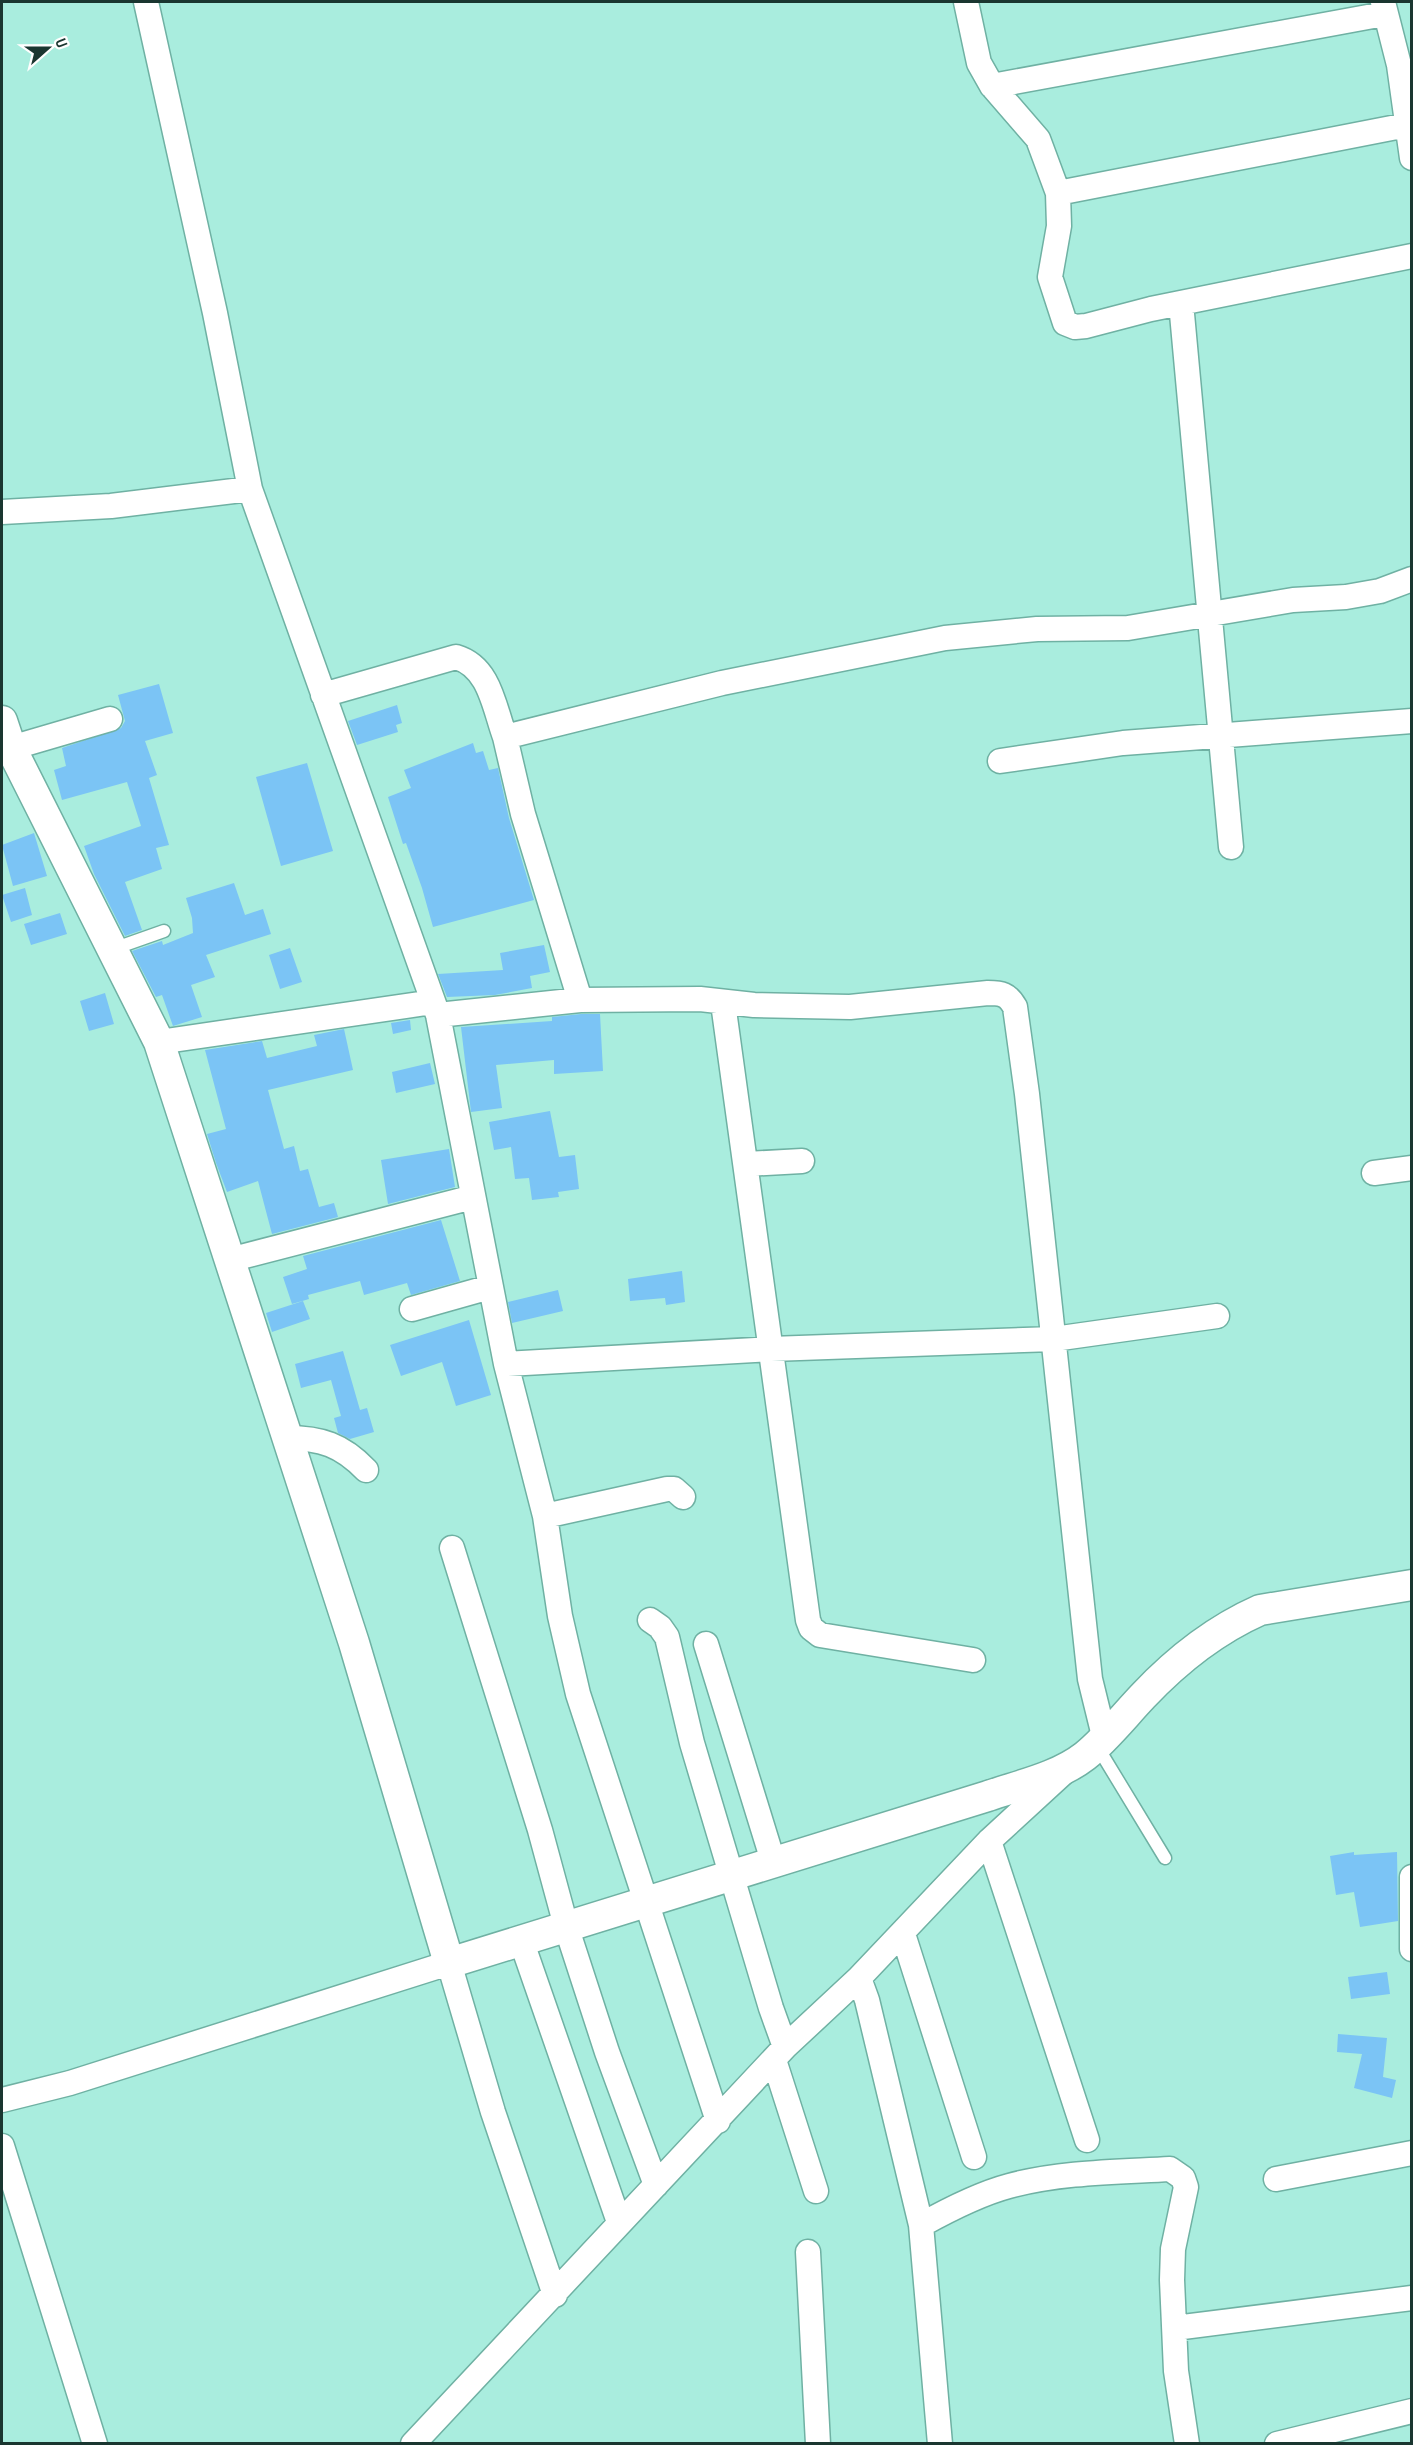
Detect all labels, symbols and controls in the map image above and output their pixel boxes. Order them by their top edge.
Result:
north arrow [18,18,78,78]
text: U [50,36,71,50]

